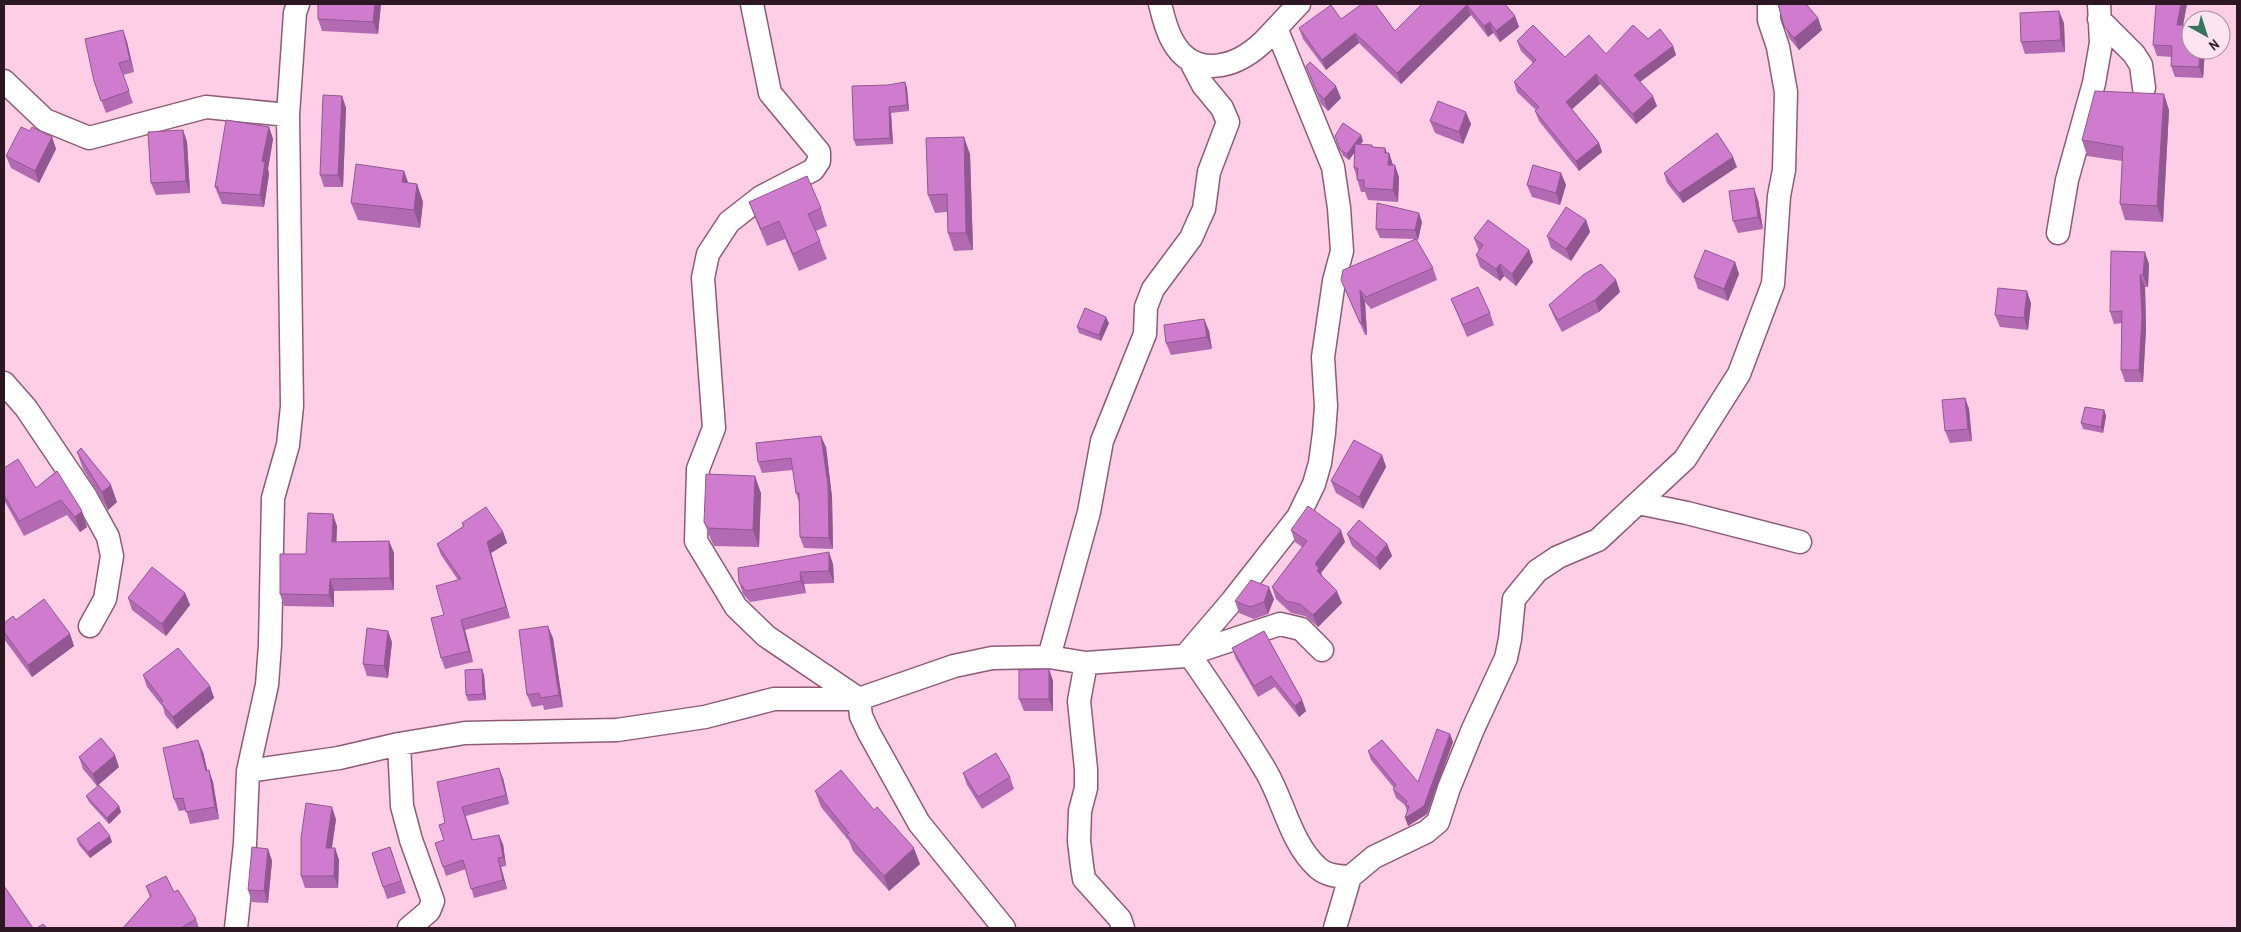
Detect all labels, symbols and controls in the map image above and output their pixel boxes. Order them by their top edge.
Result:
north arrow [2181,10,2231,60]
text: N [2205,35,2223,55]

